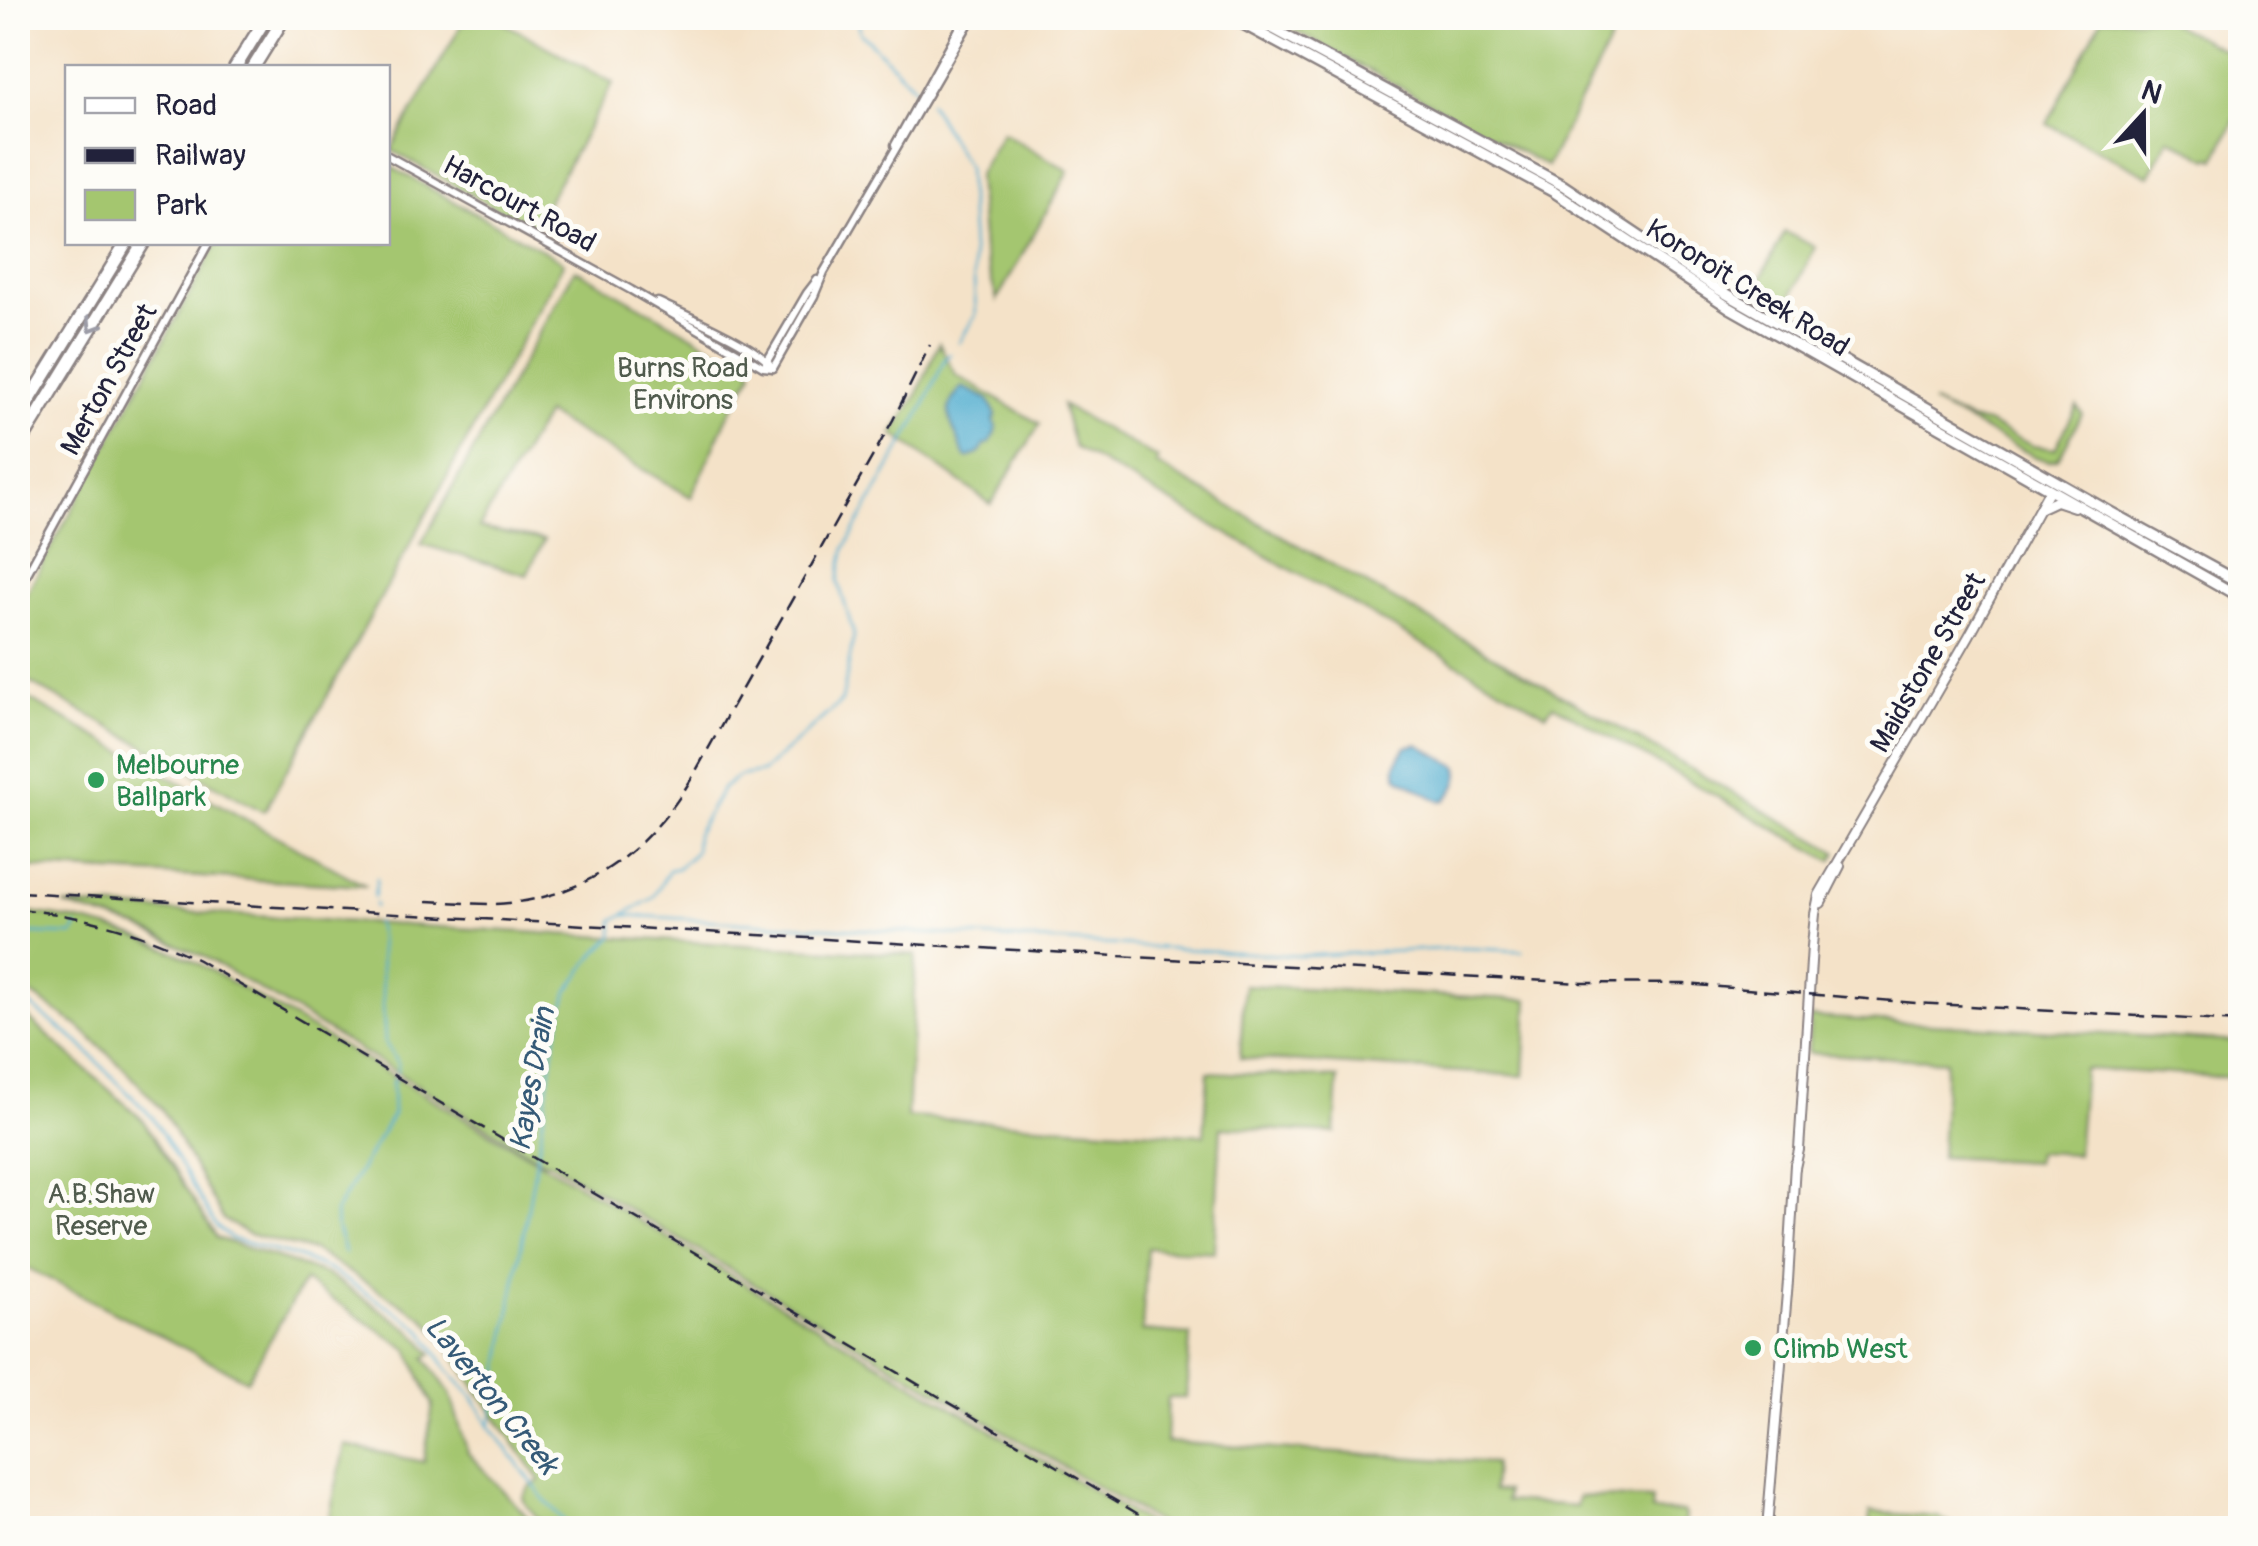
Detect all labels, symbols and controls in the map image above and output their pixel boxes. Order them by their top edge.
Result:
legend [65,65,390,245]
north arrow [2093,65,2193,165]
text: N [2136,73,2167,113]
text: Road [155,87,217,124]
text: Railway [155,137,246,174]
street label: Harcourt Road [437,148,602,261]
text: Park [155,187,208,224]
street label: Kororoit Creek Road [1639,212,1855,365]
street label: Merton Street [53,297,166,462]
one-way arrow [86,315,105,333]
park label: Burns Road Environs [617,351,749,418]
street label: Maidstone Street [1863,566,1994,759]
place label: Melbourne Ballpark [116,748,239,815]
marker: Melbourne Ballpark [85,769,107,791]
water label: Kayes Drain [502,1003,564,1154]
park label: A.B.Shaw Reserve [47,1177,155,1244]
water label: Laverton Creek [417,1309,568,1483]
place label: Climb West [1773,1332,1908,1367]
marker: Climb West [1742,1337,1764,1359]

